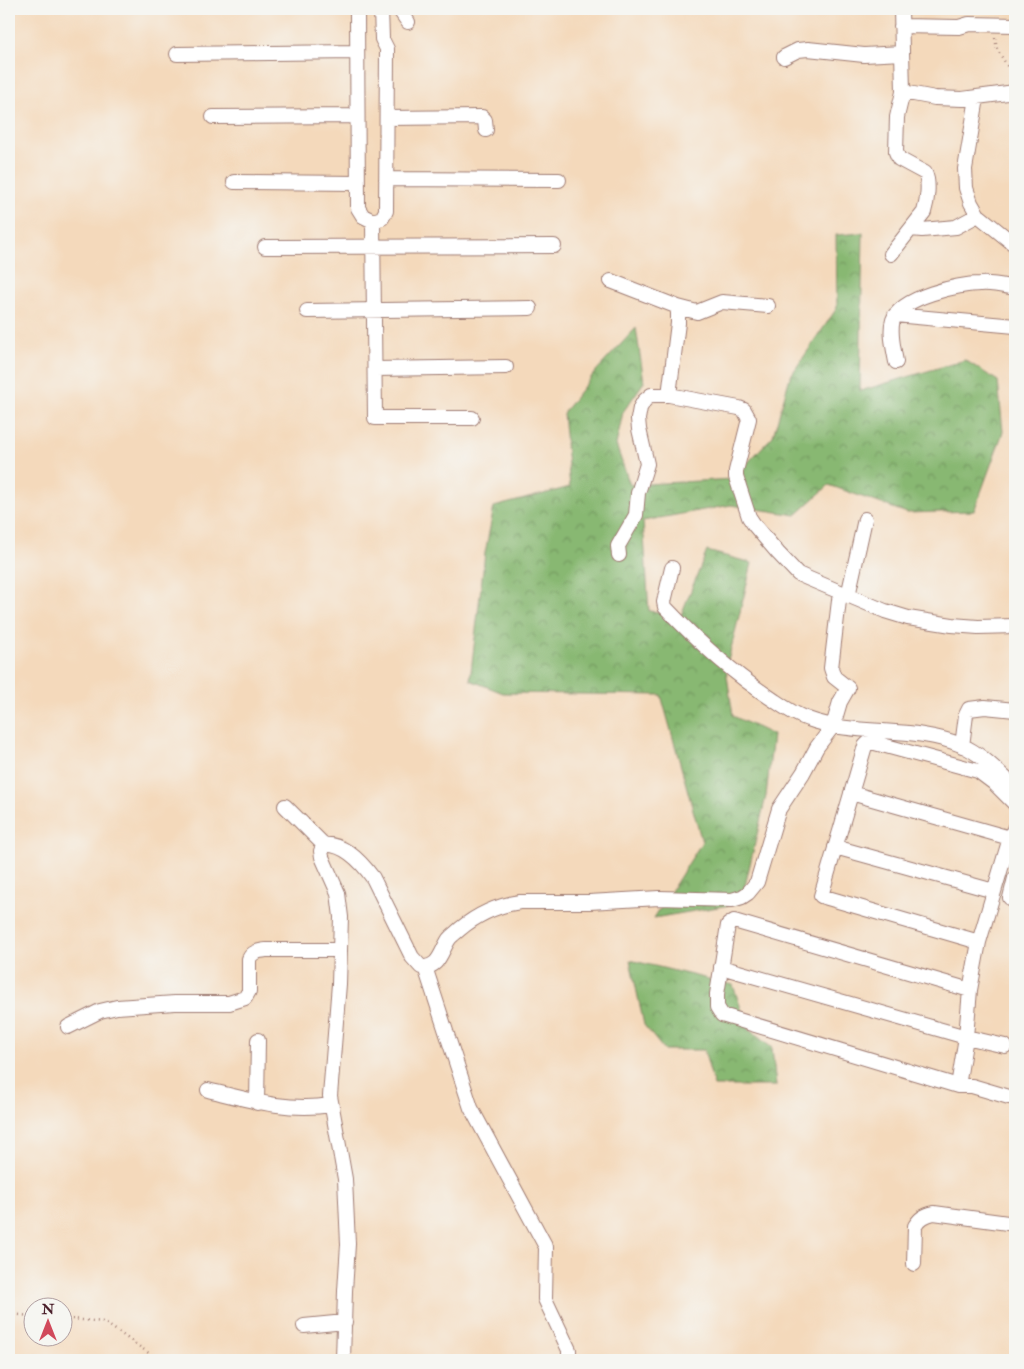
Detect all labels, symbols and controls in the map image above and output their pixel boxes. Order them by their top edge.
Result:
north arrow [22,1296,72,1346]
text: N [41,1301,55,1318]

